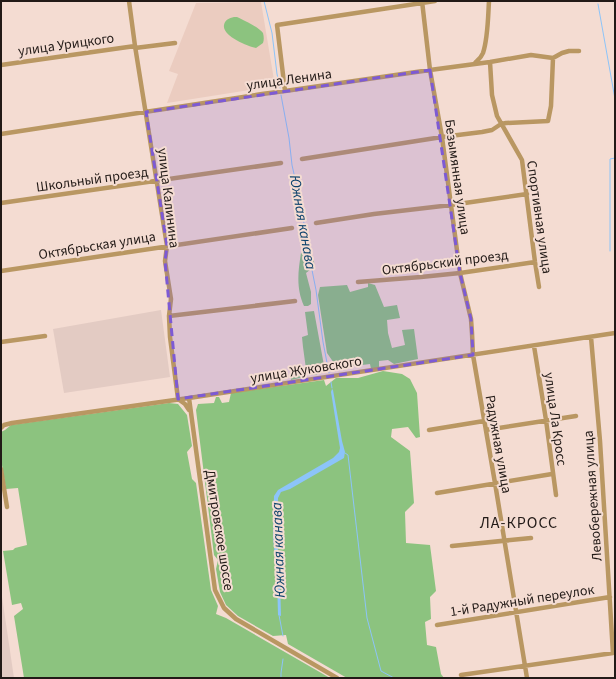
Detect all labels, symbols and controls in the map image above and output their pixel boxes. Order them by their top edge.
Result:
street label: улица Урицкого [17,28,115,62]
street label: улица Ленина [245,64,333,96]
street label: Безымянная улица [439,118,475,236]
street label: улица Калинина [152,147,184,249]
street label: Спортивная улица [521,159,557,275]
street label: Школьный проезд [35,162,150,198]
water label: Южная канава [284,173,321,271]
street label: Октябрьская улица [37,227,157,265]
street label: Октябрьский проезд [381,245,510,281]
street label: улица Жуковского [249,351,363,389]
street label: улица Ла Кросс [539,371,572,468]
street label: Радужная улица [480,393,516,495]
street label: Левобережная улица [578,430,608,562]
street label: Дмитровское шоссе [200,468,238,592]
water label: Южная канава [266,502,291,598]
district label: ЛА-КРОСС [480,512,558,534]
street label: 1-й Радужный переулок [449,580,596,622]

